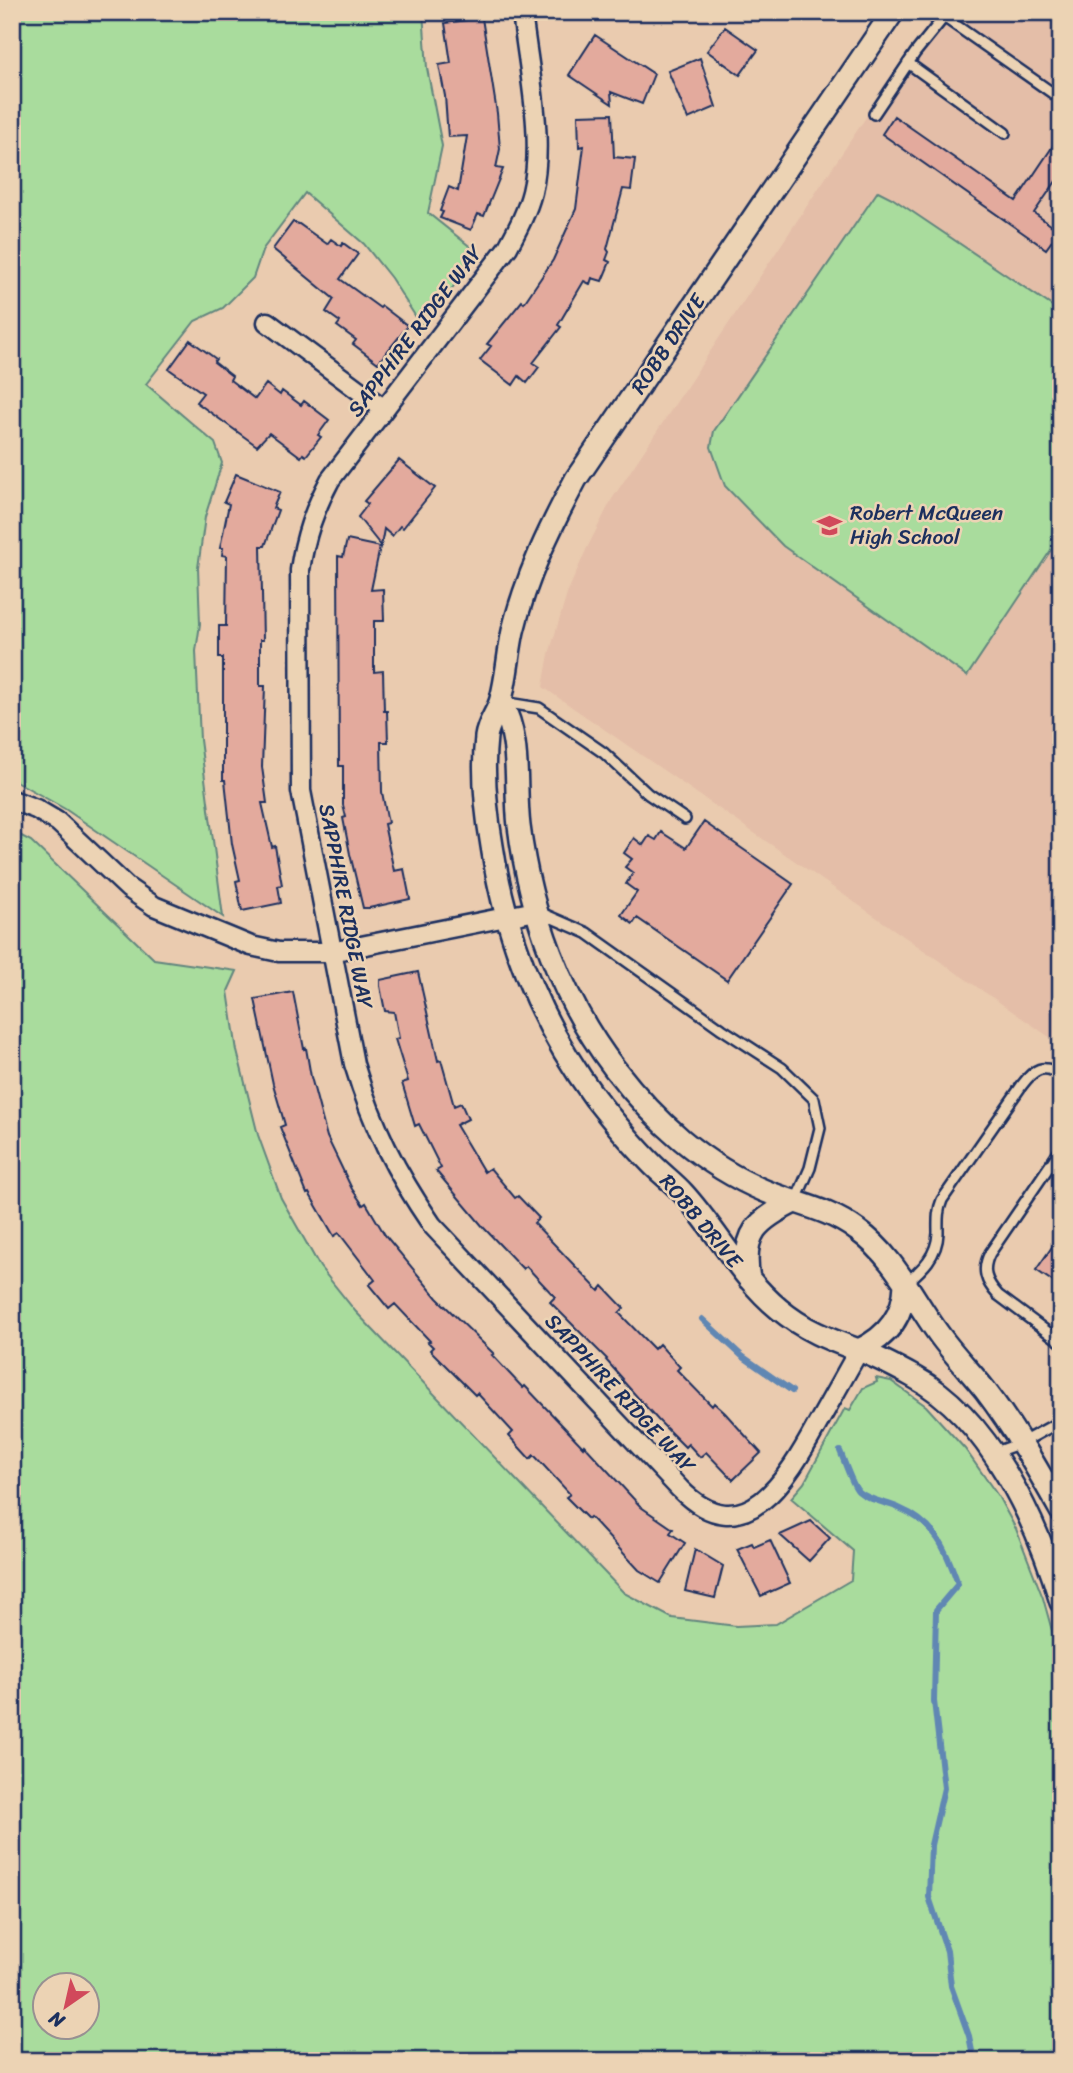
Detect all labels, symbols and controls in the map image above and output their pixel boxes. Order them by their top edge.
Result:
street label: SAPPHIRE RIDGE WAY [337,235,494,426]
street label: ROBB DRIVE [620,285,717,402]
place label: Robert McQueen High School [850,494,1003,556]
school or university icon: Robert McQueen High School [816,511,844,539]
street label: SAPPHIRE RIDGE WAY [307,800,385,1013]
street label: ROBB DRIVE [650,1165,753,1278]
street label: SAPPHIRE RIDGE WAY [535,1304,706,1483]
north arrow [32,1972,102,2042]
text: N [41,2002,72,2038]

